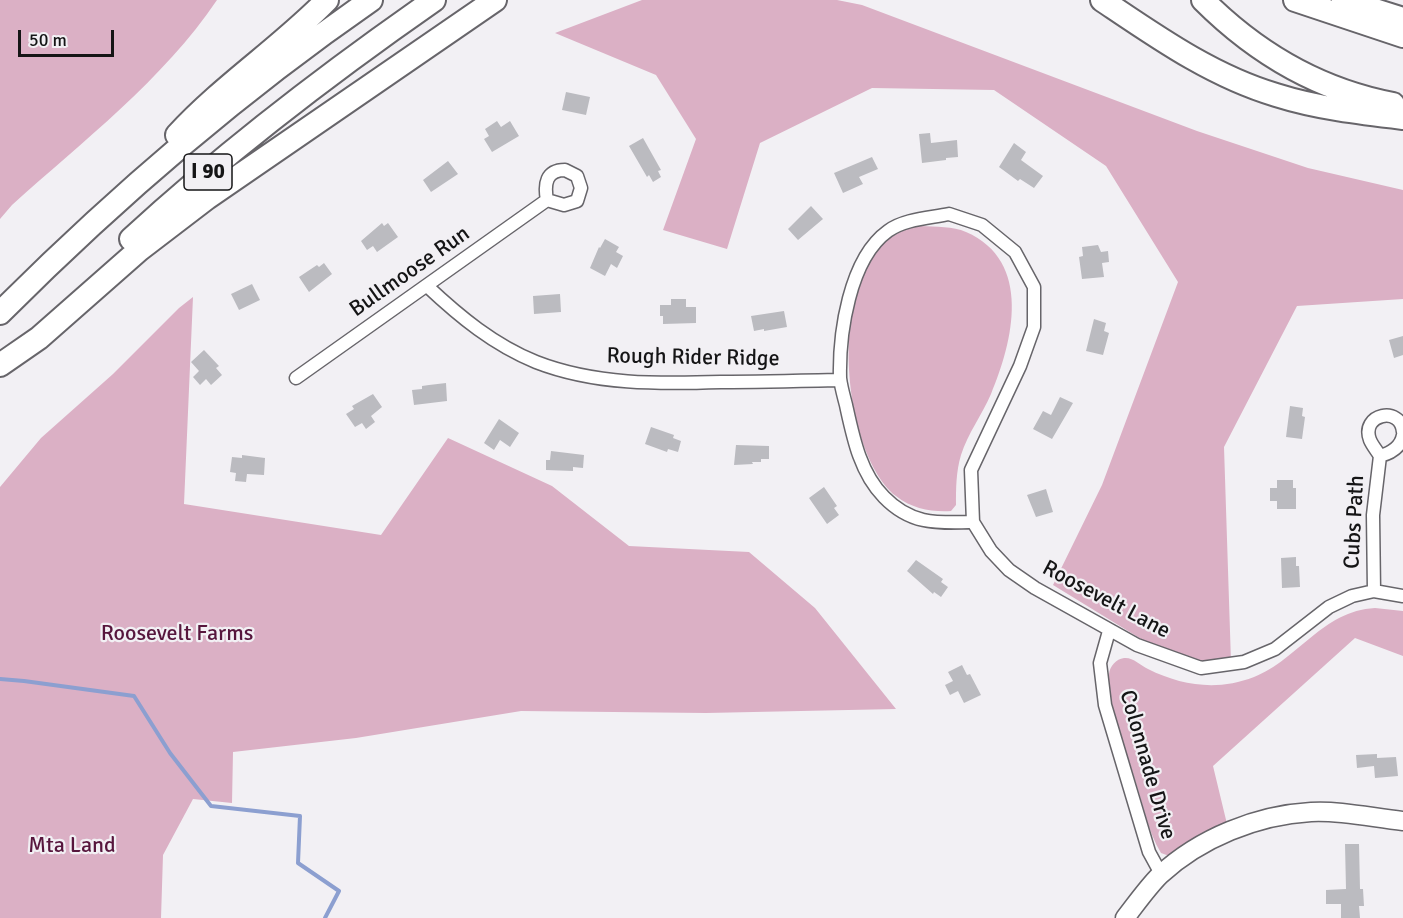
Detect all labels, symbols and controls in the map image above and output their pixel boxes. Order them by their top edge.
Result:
scale bar [21,18,117,56]
text: 50 m [29,29,67,51]
road number: I 90 [184,154,232,190]
street label: Bullmoose Run [345,221,475,323]
street label: Rough Rider Ridge [606,343,780,373]
street label: Cubs Path [1339,474,1371,570]
street label: Roosevelt Lane [1038,555,1174,645]
park label: Roosevelt Farms [101,621,253,647]
street label: Colonnade Drive [1113,687,1181,843]
park label: Mta Land [28,833,116,859]

